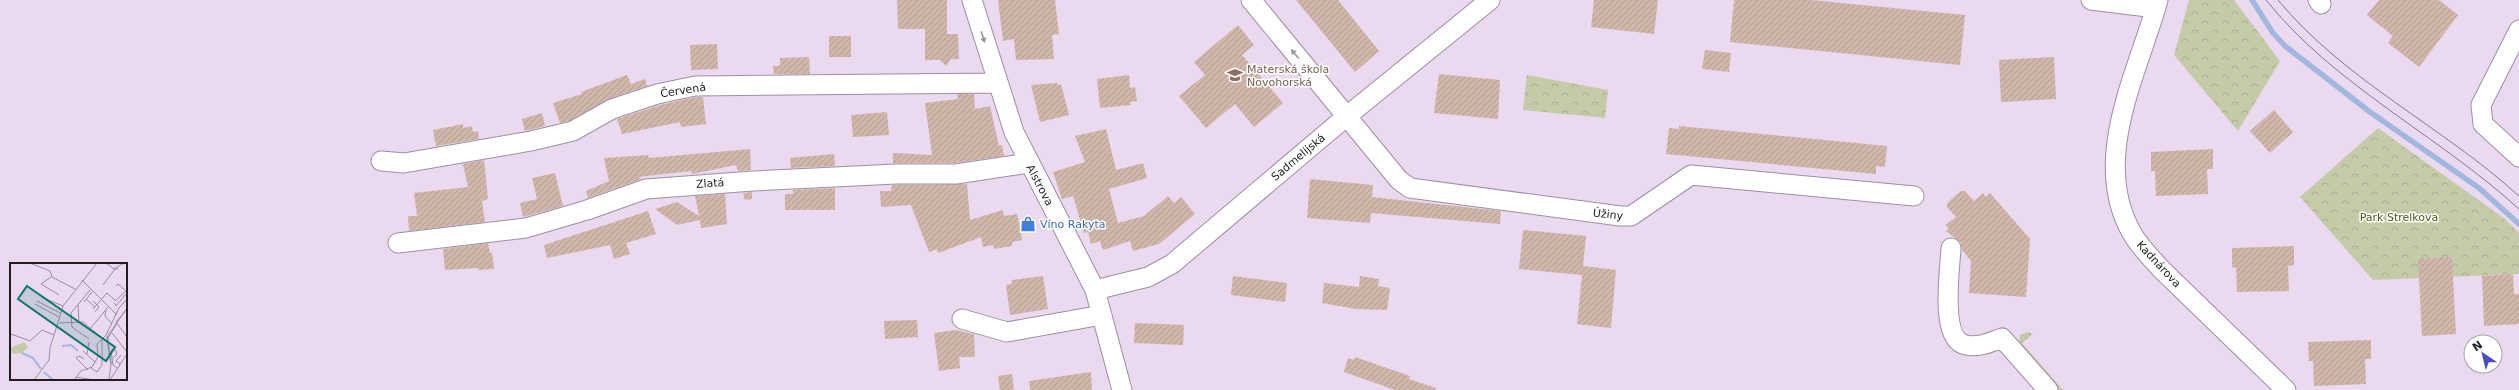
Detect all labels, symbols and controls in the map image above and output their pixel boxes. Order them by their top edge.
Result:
one-way arrow [980,32,986,44]
one-way arrow [1291,48,1300,59]
place label: Materská škola Novohorská [1247,63,1329,89]
school or university icon: Materská škola Novohorská [1226,66,1244,84]
street label: Červená [659,80,707,101]
street label: Sadmelijská [1269,131,1328,184]
street label: Alstrova [1023,162,1056,208]
street label: Zlatá [695,176,725,191]
street label: Úžiny [1592,206,1624,223]
park label: Park Strelkova [2360,211,2438,224]
shop icon: Víno Rakyta [1019,215,1037,233]
place label: Víno Rakyta [1040,218,1105,231]
street label: Kadnárova [2134,238,2183,290]
inset map [10,263,127,380]
north arrow [2463,334,2503,374]
text: N [2470,338,2485,354]

